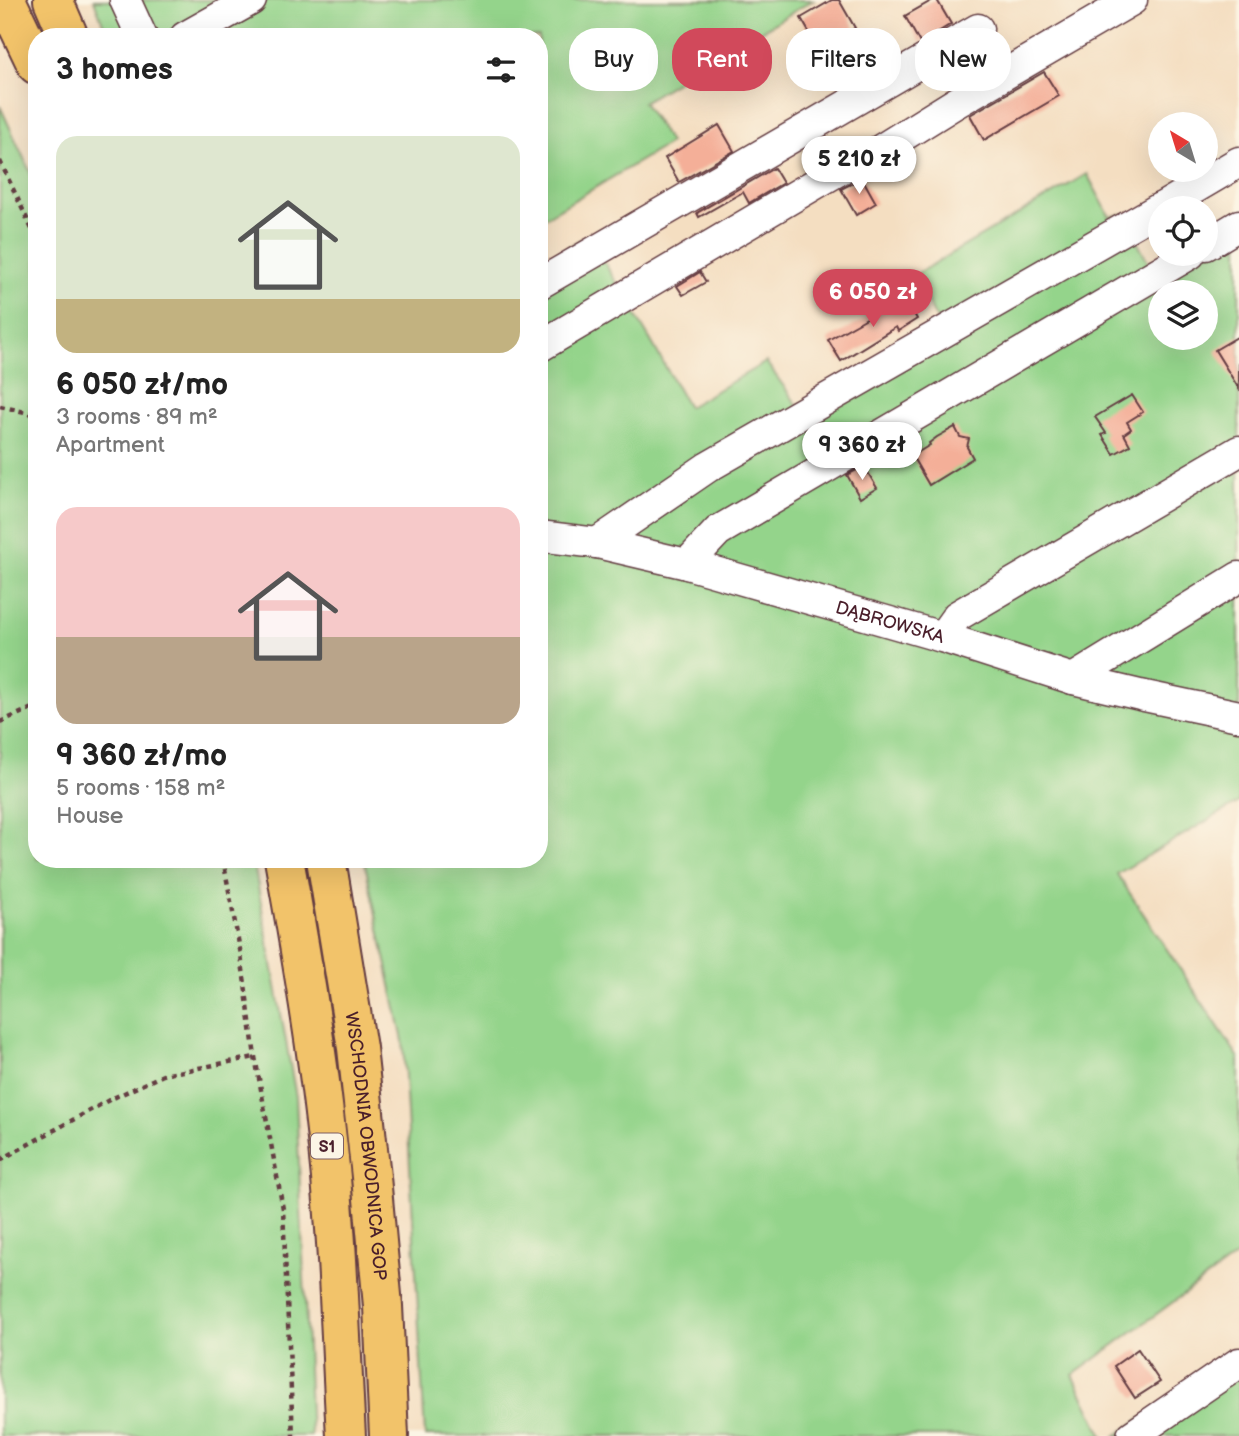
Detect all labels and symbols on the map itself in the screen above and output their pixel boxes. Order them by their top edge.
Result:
north arrow [1148,112,1218,182]
pin: 5 210 zł [787,136,931,196]
pin: 6 050 zł [801,270,945,329]
pin: 9 360 zł [790,422,934,482]
street label: DĄBROWSKA [833,597,947,648]
street label: WSCHODNIA OBWODNICA GOP [340,1010,391,1282]
road number: S1 [311,1134,343,1158]

